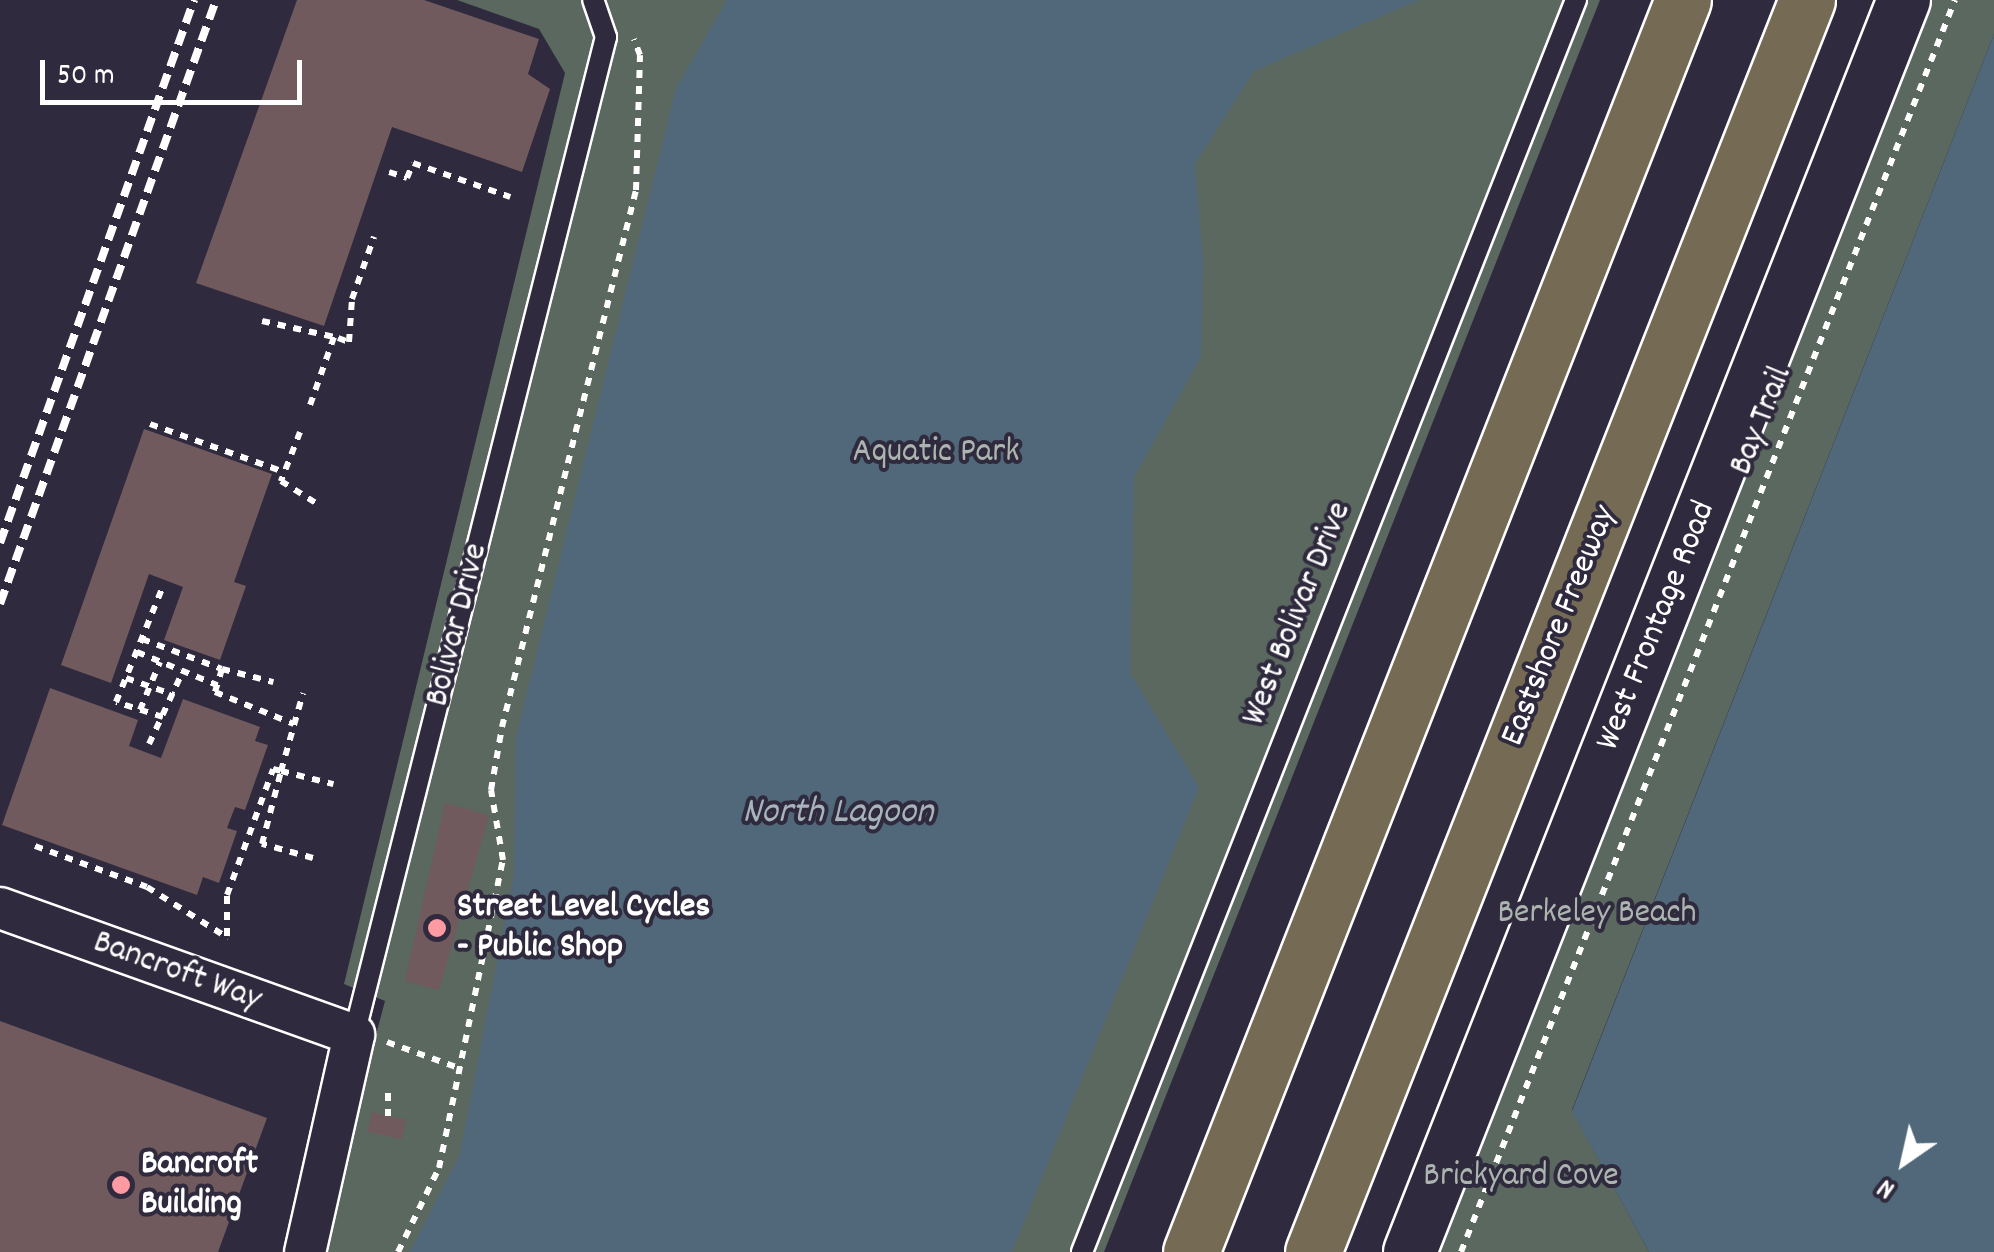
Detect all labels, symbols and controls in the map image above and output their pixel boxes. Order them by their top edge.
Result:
scale bar [45,40,308,102]
text: 50 m [57,56,115,99]
street label: Bay Trail [1721,361,1803,481]
park label: Aquatic Park [852,432,1020,474]
street label: West Frontage Road [1588,495,1726,757]
street label: West Bolivar Drive [1234,496,1362,732]
street label: Eastshore Freeway [1493,500,1627,752]
street label: Bolivar Drive [418,539,498,711]
water label: North Lagoon [742,791,934,837]
place label: Street Level Cycles - Public Shop [457,887,710,969]
park label: Berkeley Beach [1497,893,1697,935]
marker: Street Level Cycles - Public Shop [426,917,448,939]
street label: Bancroft Way [87,922,267,1022]
north arrow [1854,1112,1954,1212]
place label: Bancroft Building [141,1144,258,1226]
park label: Brickyard Cove [1423,1156,1619,1198]
text: N [1870,1166,1904,1207]
marker: Bancroft Building [110,1174,132,1196]

